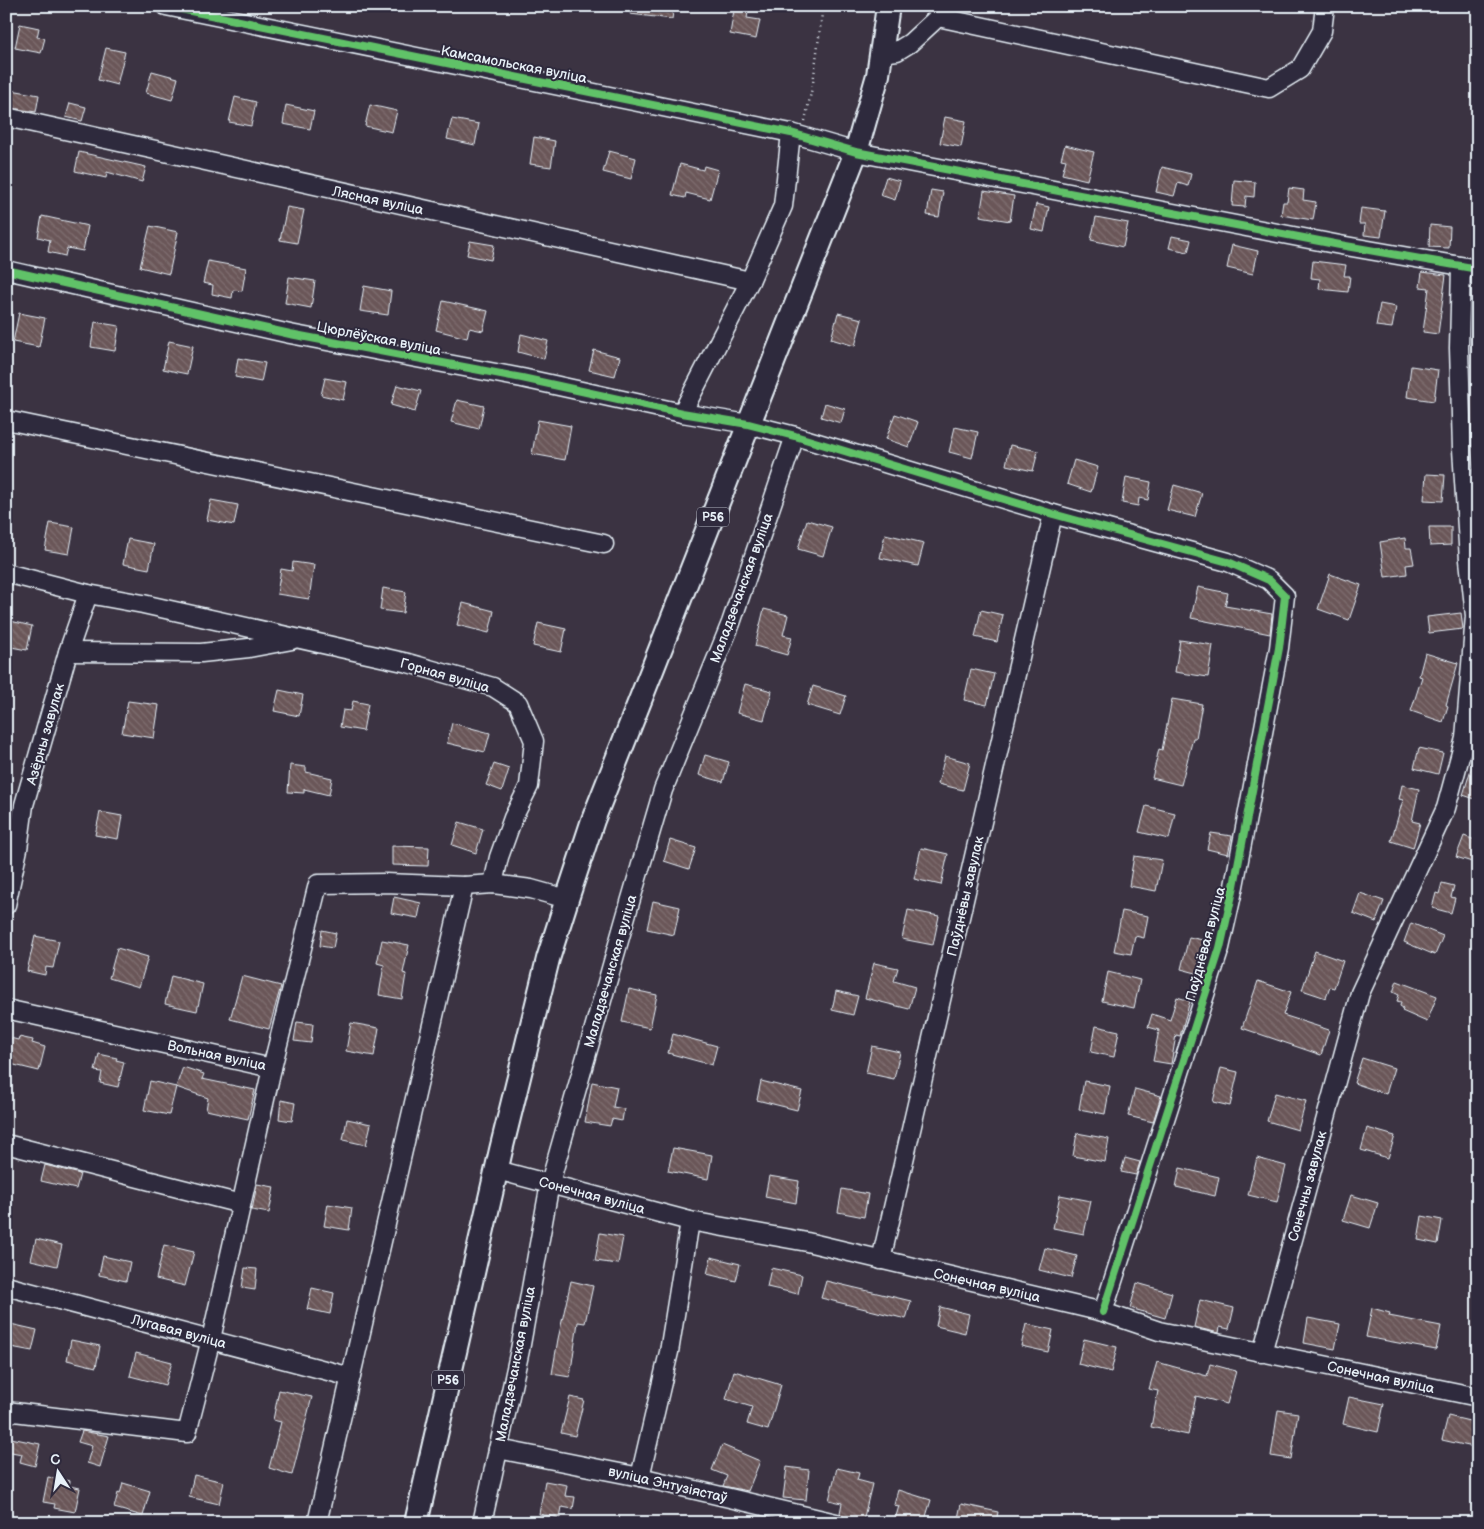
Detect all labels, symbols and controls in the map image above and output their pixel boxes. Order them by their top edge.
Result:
street label: Камсамольская вуліца [439,42,589,87]
street label: Лясная вуліца [330,182,426,219]
street label: Цюрлёўская вуліца [315,318,443,359]
road number: Р56 [697,508,729,526]
street label: Маладзечанская вуліца [706,510,777,665]
street label: Горная вуліца [398,655,492,697]
street label: Азёрны завулак [23,681,68,788]
street label: Паўднёвы завулак [943,834,988,958]
street label: Паўднёвая вуліца [1182,884,1229,1003]
street label: Маладзечанская вуліца [580,892,641,1050]
street label: Вольная вуліца [166,1037,268,1074]
street label: Сонечны завулак [1285,1128,1331,1243]
street label: Сонечная вуліца [537,1173,648,1218]
street label: Сонечная вуліца [932,1265,1043,1306]
street label: Маладзечанская вуліца [492,1284,539,1443]
street label: Лугавая вуліца [129,1310,229,1353]
street label: Сонечная вуліца [1326,1358,1437,1397]
road number: Р56 [432,1370,464,1390]
north arrow [32,1446,82,1496]
text: С [49,1450,62,1469]
street label: вуліца Энтузіястаў [607,1463,730,1507]

